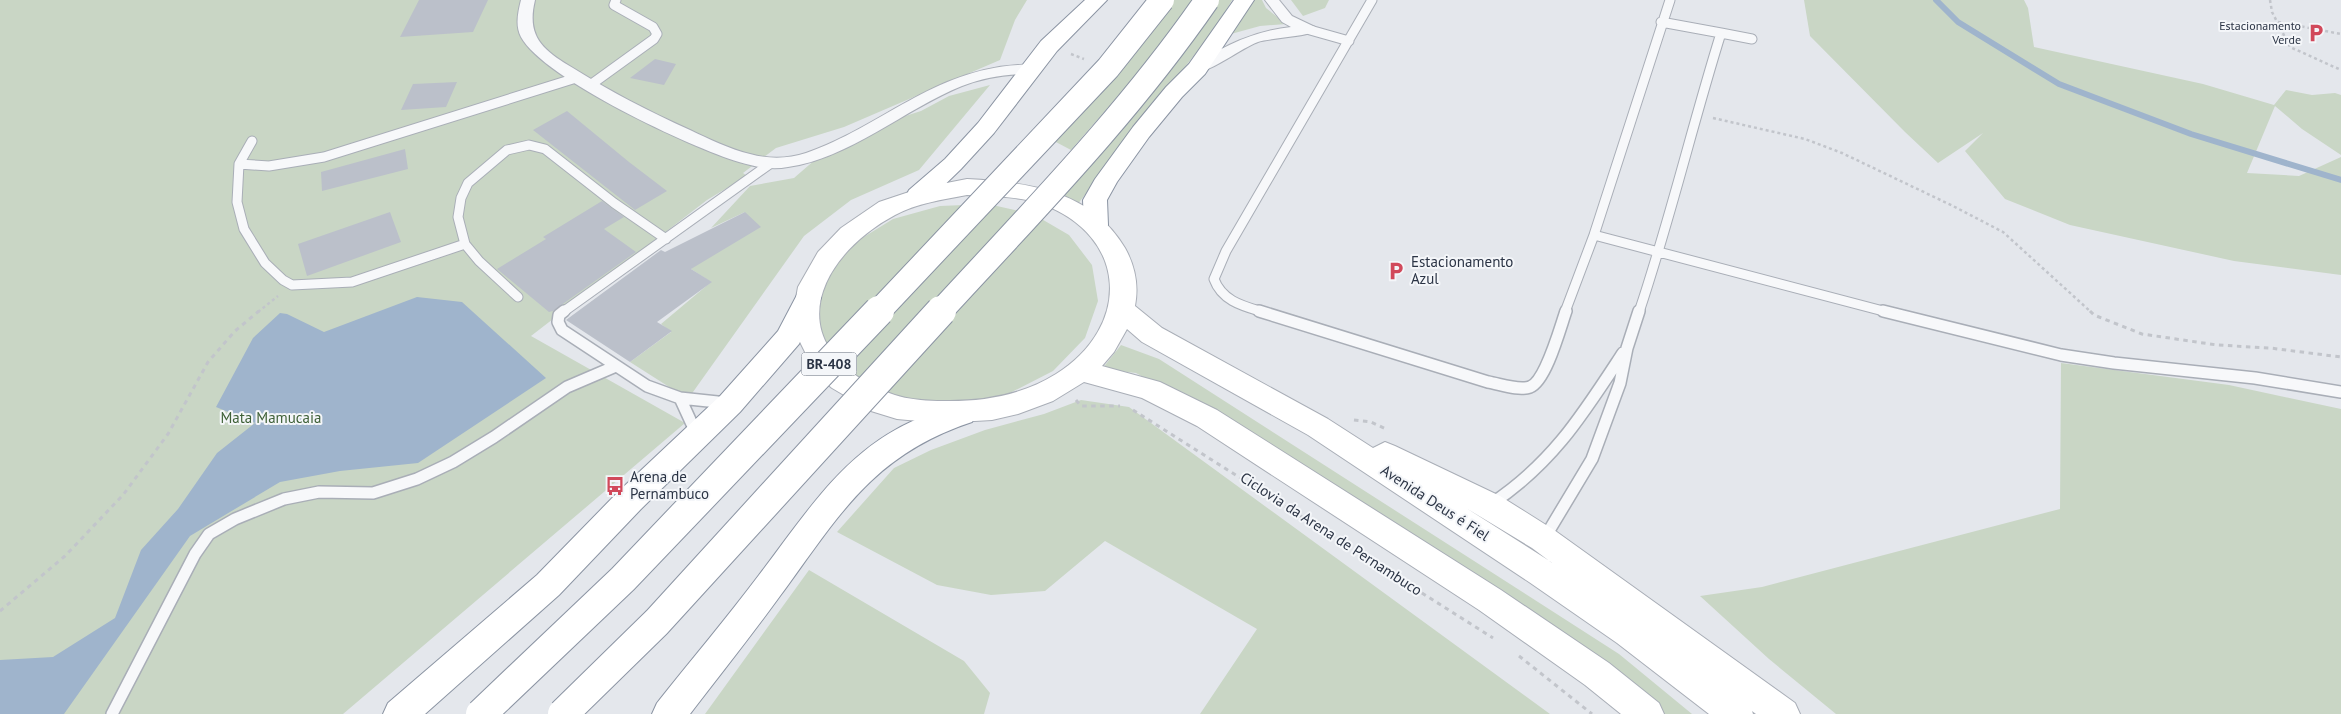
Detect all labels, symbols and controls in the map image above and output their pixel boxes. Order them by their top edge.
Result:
place label: Estacionamento Verde [2219,18,2301,47]
parking icon: Estacionamento Verde [2305,22,2327,44]
place label: Estacionamento Azul [1411,252,1513,288]
parking icon: Estacionamento Azul [1385,260,1407,282]
road number: BR-408 [802,352,856,376]
park label: Mata Mamucaia [220,408,322,427]
street label: Avenida Deus é Fiel [1377,460,1494,545]
place label: Arena de Pernambuco [630,467,709,503]
street label: Ciclovia da Arena de Pernambuco [1237,468,1426,600]
bus stop icon: Arena de Pernambuco [604,475,626,497]

